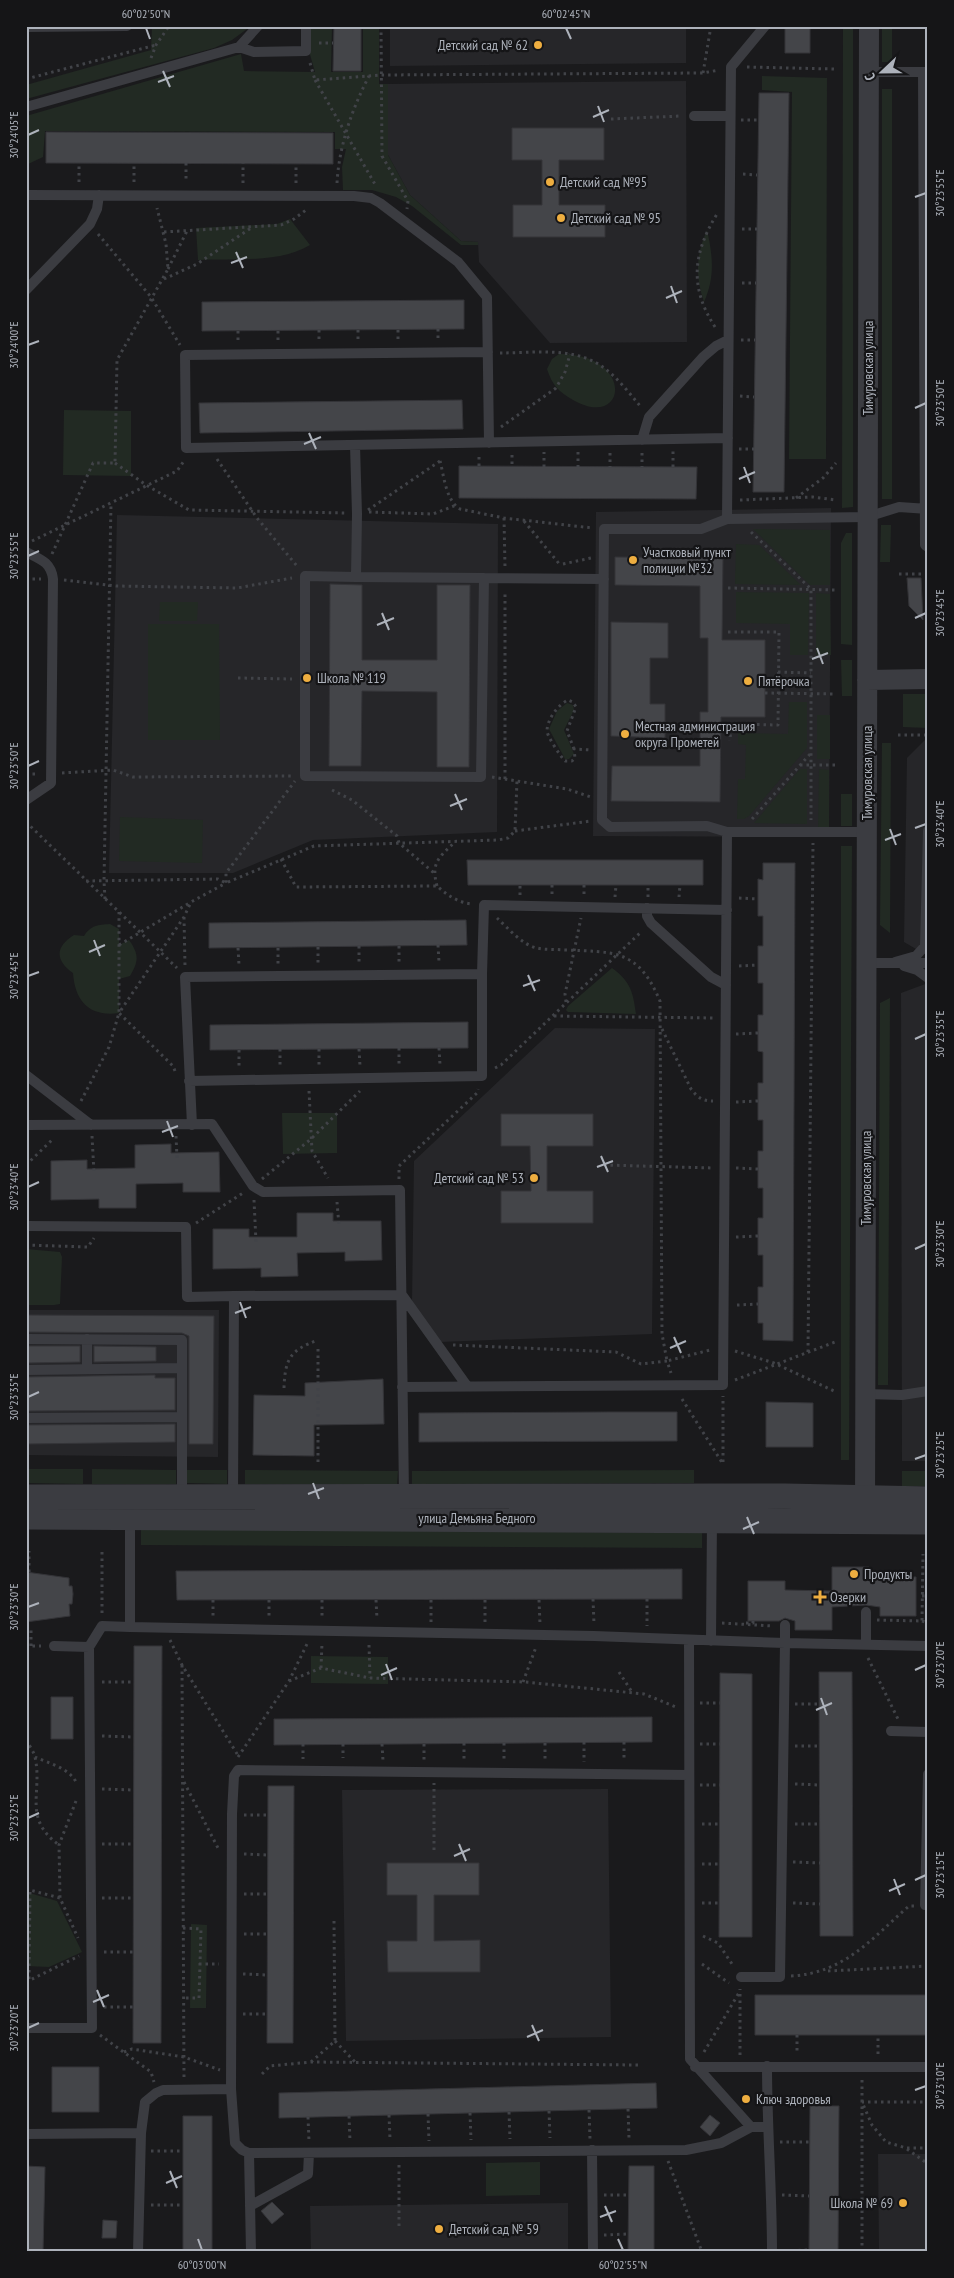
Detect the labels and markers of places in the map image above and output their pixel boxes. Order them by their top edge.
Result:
place label: Детский сад № 62 [438,36,528,54]
marker: Детский сад № 62 [532,39,544,51]
place label: Детский сад №95 [560,173,647,191]
marker: Детский сад №95 [544,176,556,188]
place label: Детский сад № 95 [571,209,661,227]
marker: Детский сад № 95 [555,212,567,224]
place label: Участковый пункт полиции №32 [643,543,731,577]
marker: Участковый пункт полиции №32 [627,554,639,566]
place label: Школа № 119 [317,669,386,687]
marker: Школа № 119 [301,672,313,684]
place label: Пятёрочка [758,672,810,690]
marker: Пятёрочка [742,675,754,687]
place label: Местная администрация округа Прометей [635,717,755,751]
marker: Местная администрация округа Прометей [619,728,631,740]
place label: Детский сад № 53 [434,1169,524,1187]
marker: Детский сад № 53 [528,1172,540,1184]
place label: Продукты [864,1565,912,1583]
marker: Продукты [848,1568,860,1580]
place label: Озерки [830,1588,866,1606]
marker: Озерки [814,1591,826,1603]
place label: Ключ здоровья [756,2090,831,2108]
marker: Ключ здоровья [740,2093,752,2105]
place label: Школа № 69 [830,2194,893,2212]
marker: Школа № 69 [897,2197,909,2209]
place label: Детский сад № 59 [449,2220,539,2238]
marker: Детский сад № 59 [433,2223,445,2235]

